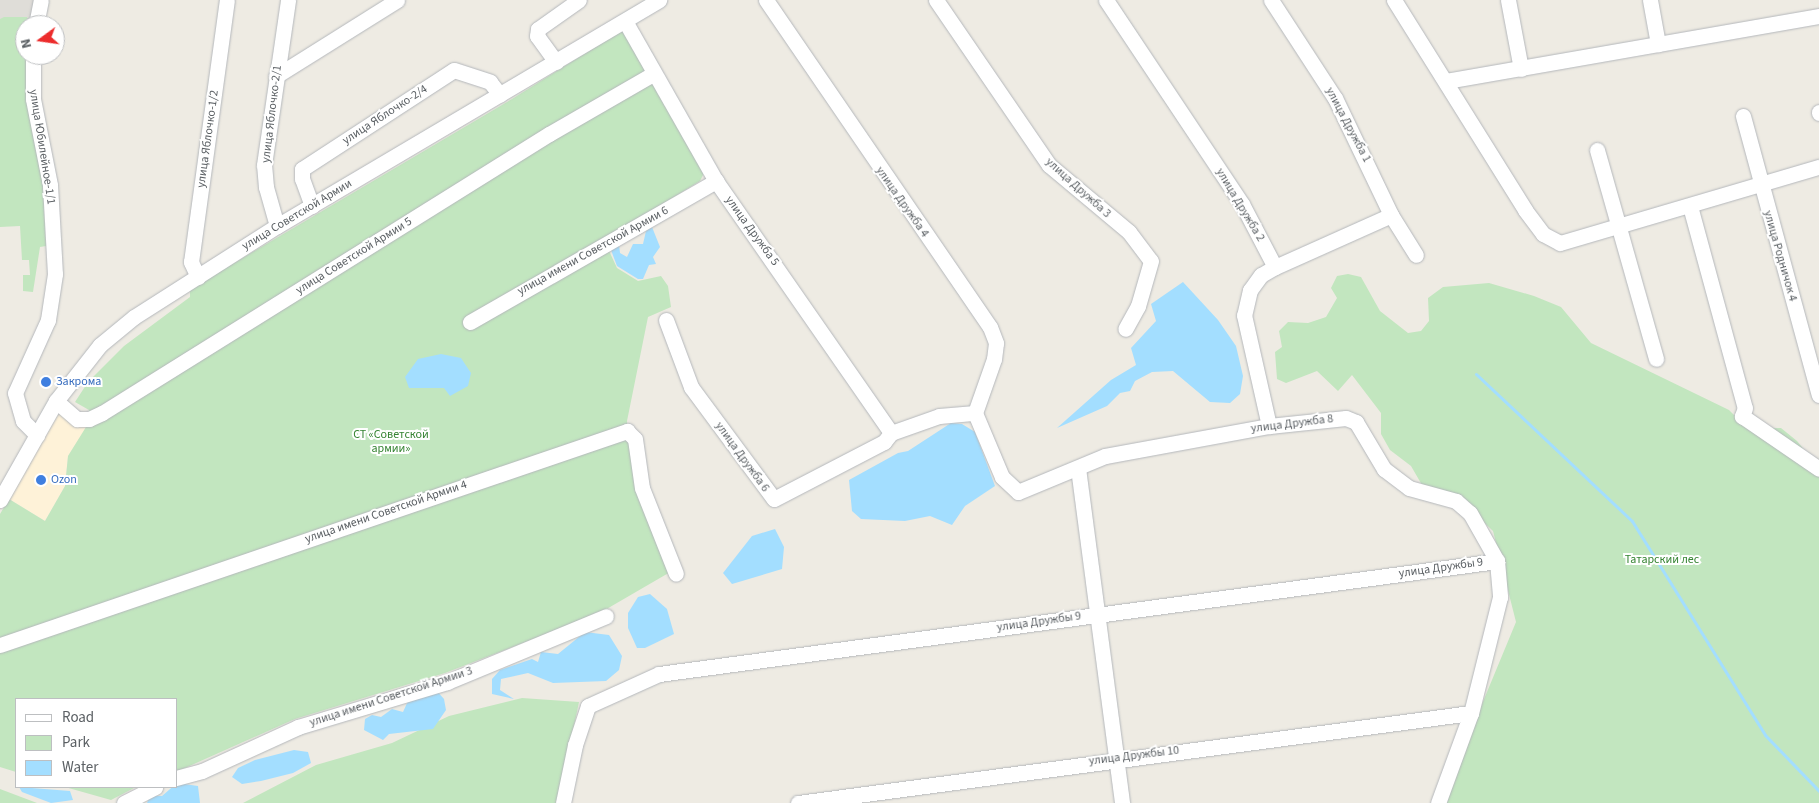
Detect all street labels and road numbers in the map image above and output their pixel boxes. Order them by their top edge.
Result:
street label: улица Яблочко-2/1 [259,64,285,164]
street label: улица Яблочко-2/4 [340,82,430,148]
street label: улица Дружба 1 [1322,85,1374,165]
street label: улица Юбилейное-1/1 [26,88,58,206]
street label: улица Яблочко-1/2 [194,89,222,189]
street label: улица Дружба 3 [1042,155,1114,221]
street label: улица Дружба 4 [872,164,932,240]
street label: улица Дружба 2 [1212,166,1268,244]
street label: улица Советской Армии [239,176,355,254]
street label: улица Дружба 5 [722,193,782,269]
street label: улица имени Советской Армии 6 [515,203,671,299]
street label: улица Родничок 4 [1760,209,1800,303]
street label: улица Советской Армии 5 [293,214,415,298]
street label: улица Дружба 8 [1250,412,1334,436]
street label: улица Дружба 6 [712,419,772,495]
street label: улица имени Советской Армии 4 [303,477,469,547]
street label: улица Дружбы 9 [1398,555,1484,581]
street label: улица Дружбы 9 [996,609,1082,635]
street label: улица имени Советской Армии 3 [308,664,474,730]
street label: улица Дружбы 10 [1088,743,1180,769]

